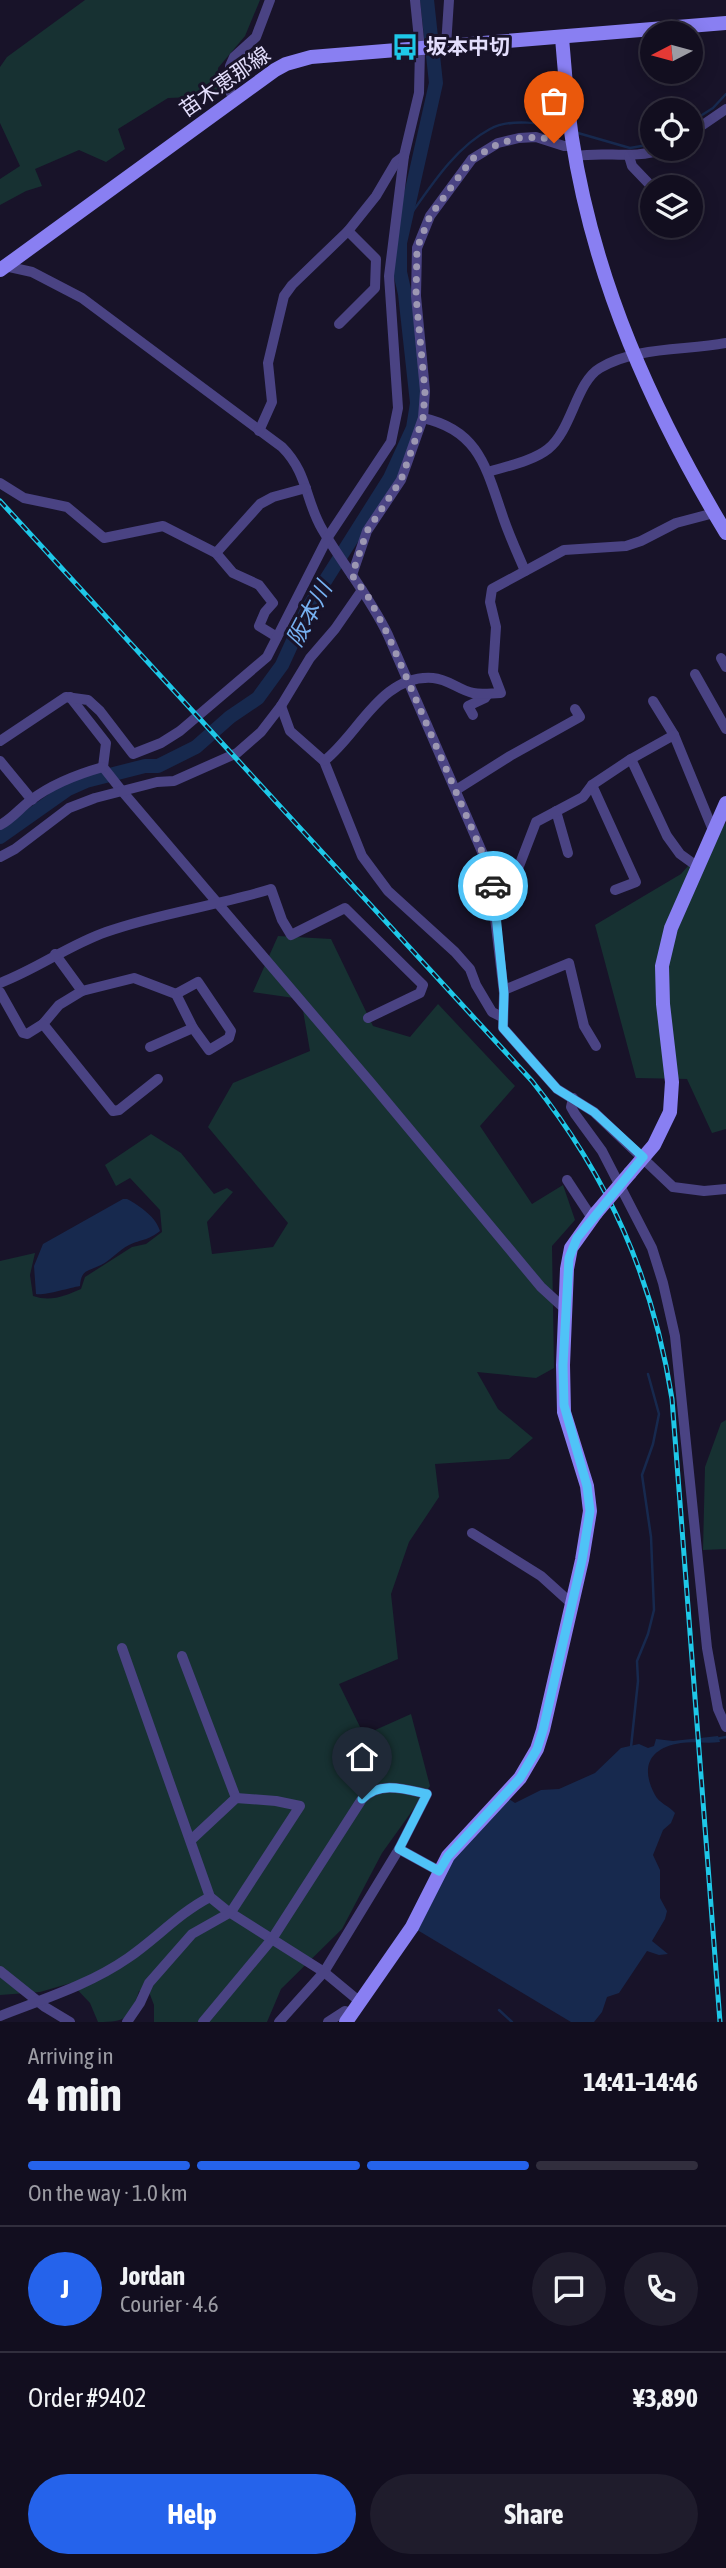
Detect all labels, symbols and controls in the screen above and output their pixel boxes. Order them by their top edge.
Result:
north arrow [640,21,704,84]
map controls [640,21,703,238]
bus stop icon: 坂本中切 [390,32,420,62]
place label: 坂本中切 [426,34,510,58]
street label: 苗木恵那線 [175,41,274,121]
pin [524,71,584,143]
icon: bag [535,82,573,120]
button: locate [640,98,703,161]
button: layers [640,175,703,238]
water label: 阪本川 [281,575,338,651]
courier [458,851,528,921]
icon: car [474,867,512,905]
pin [332,1727,392,1799]
icon: home [343,1738,381,1776]
text: Arriving in [28,2043,114,2069]
text: 14:41–14:46 [583,2067,698,2097]
text: 4 min [28,2068,122,2121]
text: On the way · 1.0 km [28,2180,188,2206]
button: chat [532,2252,606,2326]
button: phone [624,2252,698,2326]
text: Jordan [120,2261,185,2291]
text: J [61,2274,69,2304]
text: Courier · 4.6 [120,2291,219,2317]
text: Order #9402 [28,2383,147,2413]
text: ¥3,890 [633,2383,698,2413]
button: Help [28,2474,356,2554]
button: Share [370,2474,698,2554]

